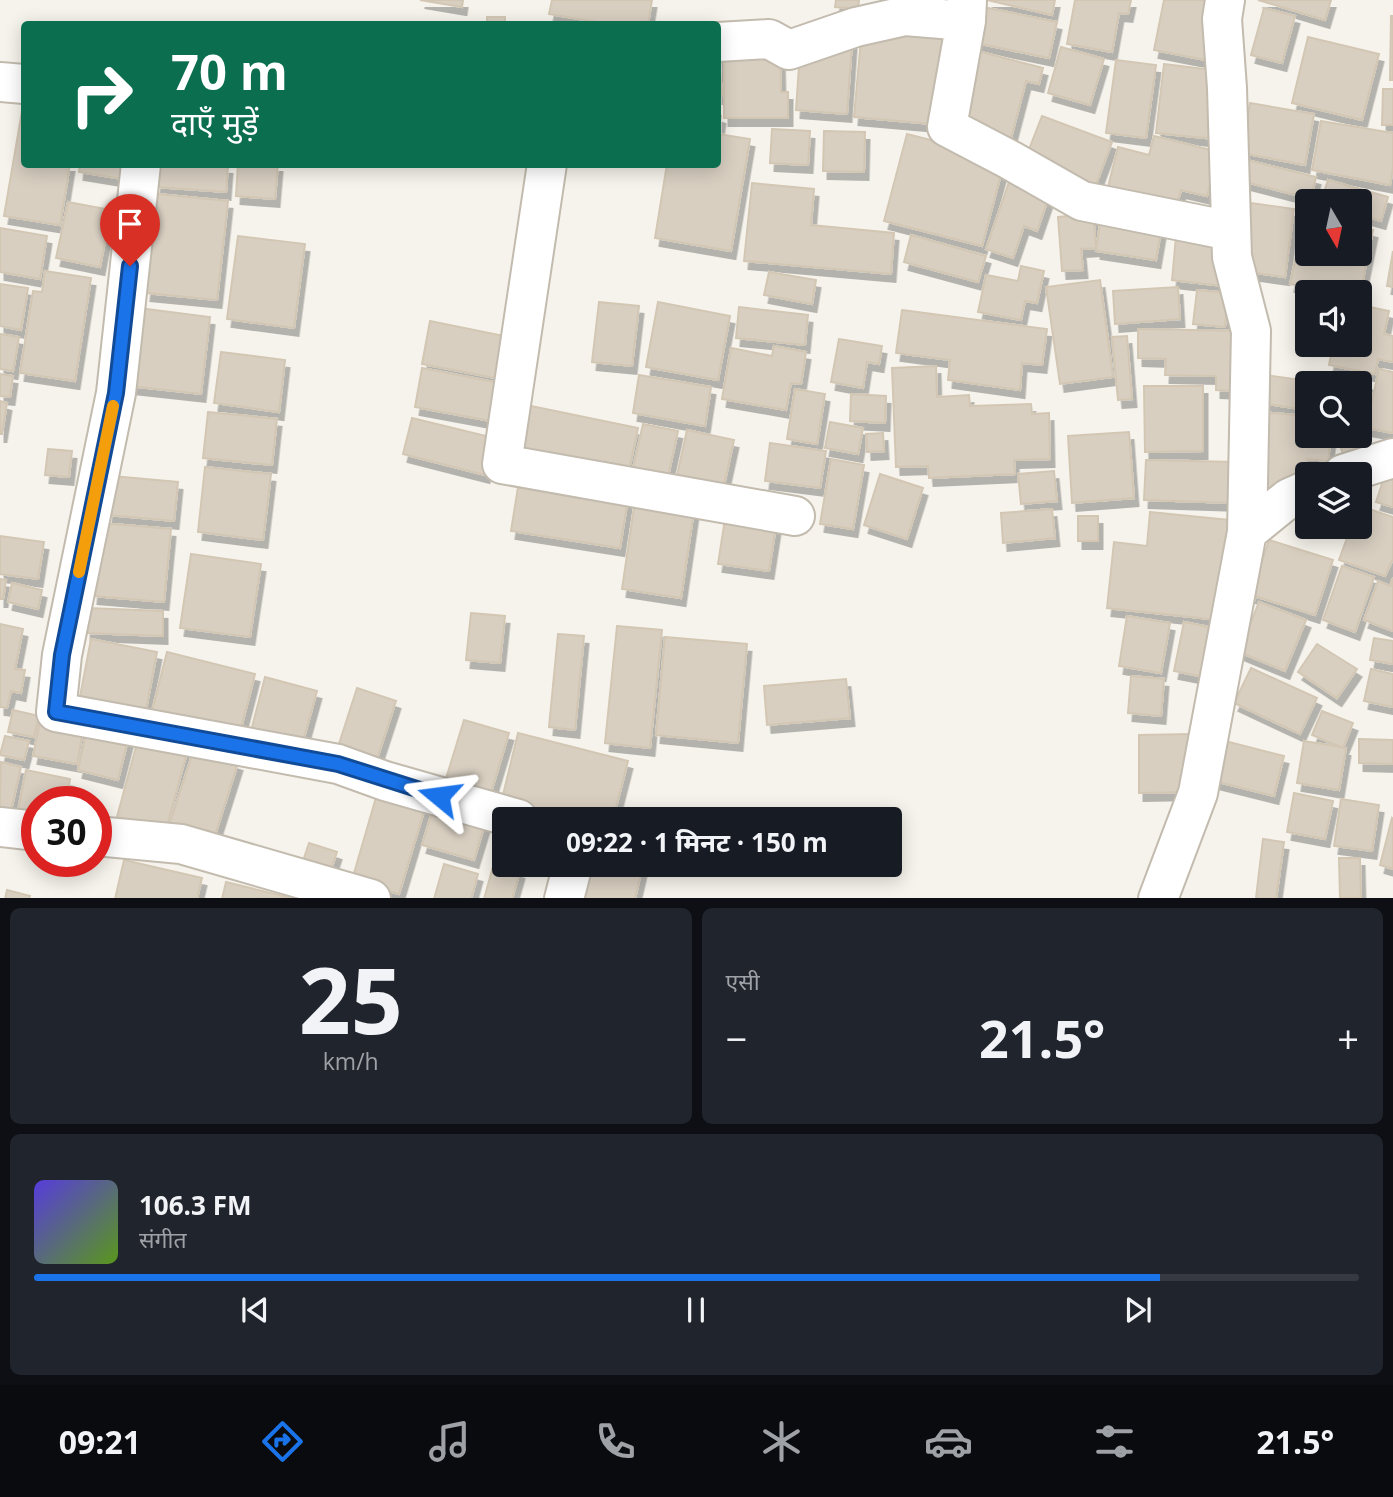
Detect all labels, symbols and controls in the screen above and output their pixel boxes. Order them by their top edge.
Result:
text: 70 m [171,38,288,104]
icon: right [56,49,147,140]
text: दाएँ मुड़ें [171,101,259,144]
north arrow [1295,189,1372,266]
map controls [1295,189,1372,539]
pin [100,194,160,266]
icon: arrive [111,205,149,243]
button: sound [1295,280,1372,357]
button: search [1295,371,1372,448]
button: layers [1295,462,1372,539]
position arrow [402,759,476,833]
speed limit sign: 30 [21,786,112,877]
text: 09:22 · 1 मिनट · 150 m [566,824,828,860]
text: 25 [299,937,403,1061]
text: एसी [726,965,760,997]
text: 21.5° [979,1002,1105,1073]
text: − [726,1012,747,1064]
text: + [1337,1012,1359,1064]
text: km/h [323,1045,379,1077]
text: 106.3 FM [139,1187,251,1223]
text: संगीत [139,1223,187,1255]
icon: previous [236,1291,274,1329]
icon: pause [677,1291,715,1329]
icon: next [1119,1291,1157,1329]
icon: directions [258,1417,307,1466]
icon: music [425,1417,474,1466]
icon: phone [591,1417,640,1466]
icon: climate [757,1417,806,1466]
icon: car [924,1417,973,1466]
icon: filters [1090,1417,1139,1466]
text: 09:21 [59,1420,141,1463]
text: 21.5° [1257,1420,1334,1463]

